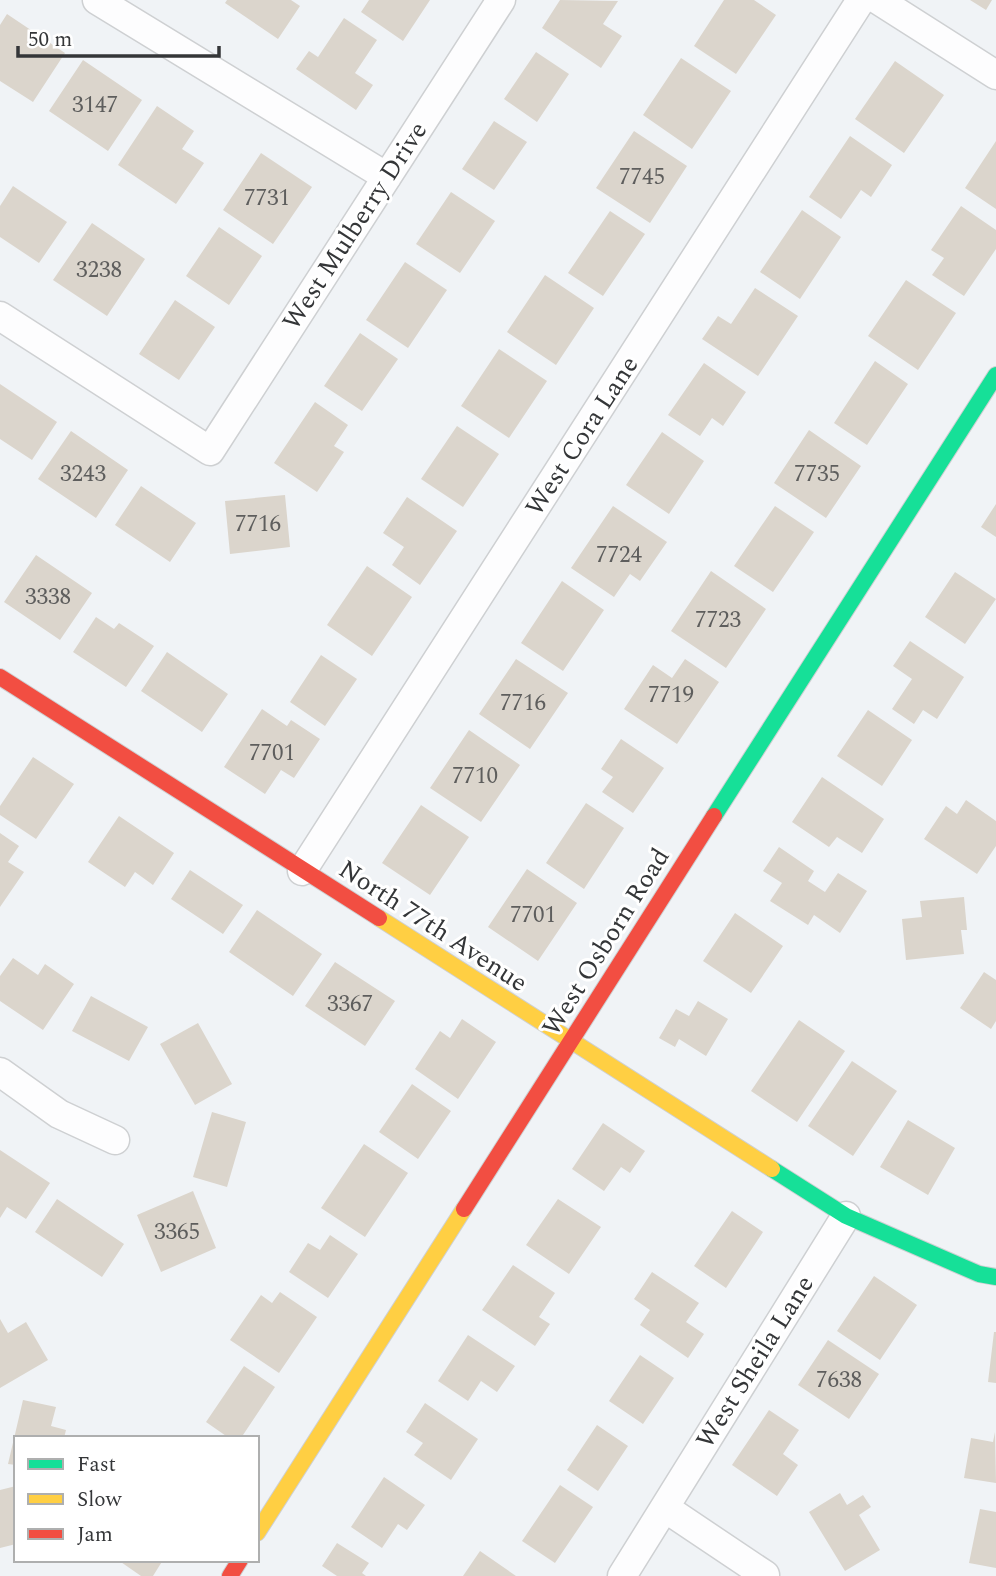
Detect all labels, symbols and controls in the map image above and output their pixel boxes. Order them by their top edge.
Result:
scale bar [18,14,219,58]
text: 50 m [28,24,72,56]
house number: 3147 [72,88,118,123]
street label: West Mulberry Drive [272,114,438,338]
house number: 7745 [619,160,665,195]
house number: 7731 [244,181,290,216]
house number: 3238 [76,253,122,288]
street label: West Cora Lane [515,348,649,524]
house number: 3243 [60,457,106,492]
house number: 7735 [794,457,840,492]
house number: 7716 [235,507,281,542]
house number: 7724 [596,538,643,573]
house number: 3338 [25,580,71,615]
house number: 7723 [695,603,741,638]
house number: 7719 [648,678,694,713]
house number: 7716 [500,686,546,721]
house number: 7701 [249,736,295,771]
house number: 7710 [452,759,498,794]
street label: West Osborn Road [532,840,680,1044]
street label: North 77th Avenue [330,850,536,1002]
house number: 7701 [510,898,556,933]
house number: 3367 [327,987,373,1022]
house number: 3365 [154,1215,200,1250]
street label: West Sheila Lane [686,1268,824,1456]
house number: 7638 [816,1363,862,1398]
legend [14,1436,259,1562]
text: Fast [77,1449,116,1481]
text: Slow [77,1484,123,1516]
text: Jam [77,1519,113,1551]

